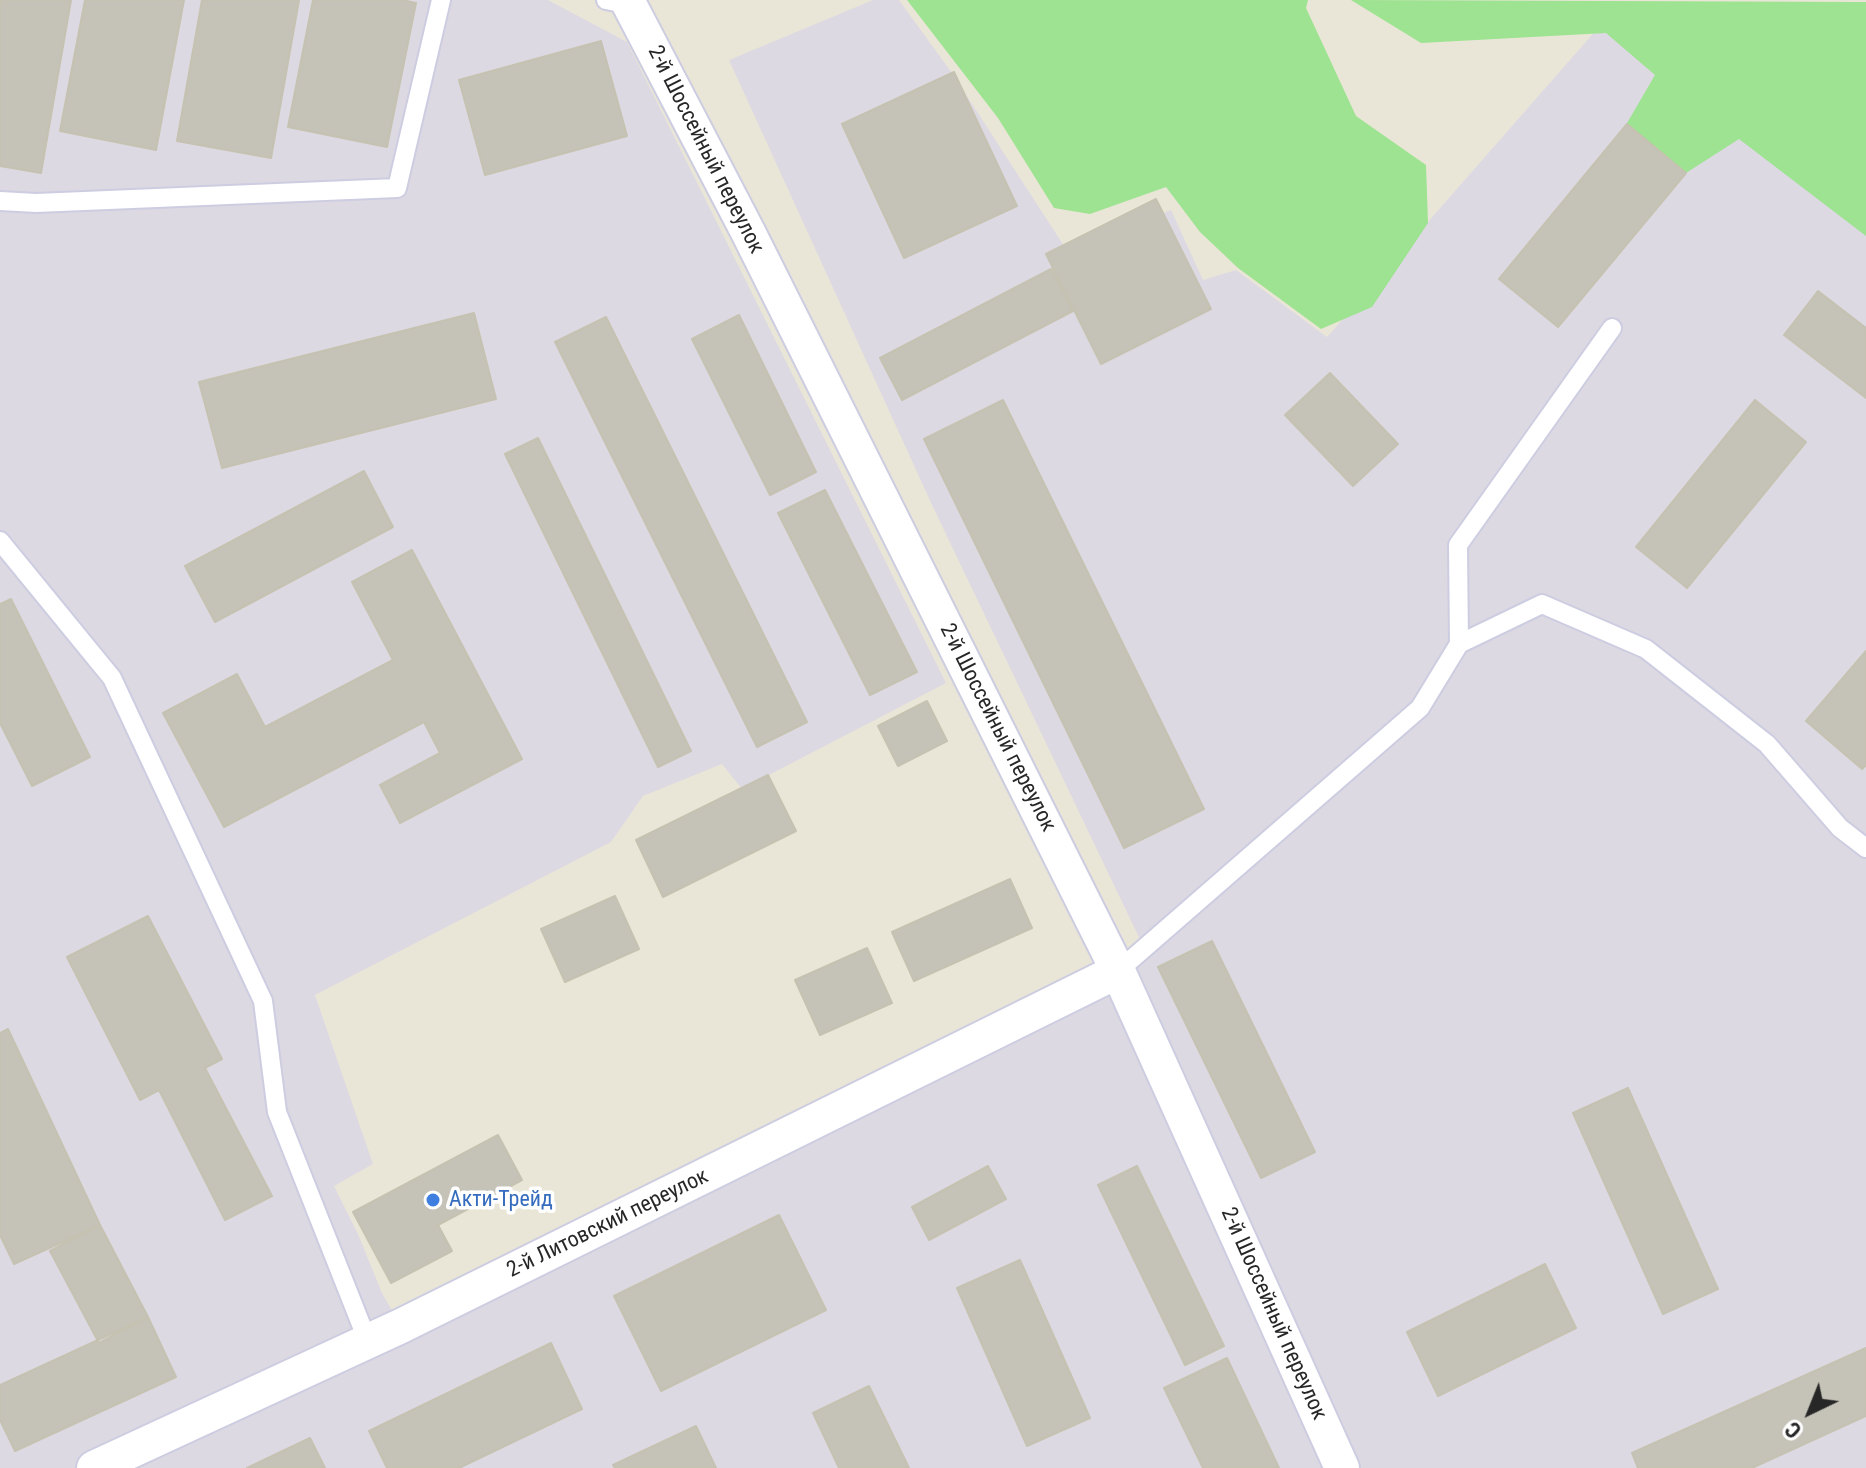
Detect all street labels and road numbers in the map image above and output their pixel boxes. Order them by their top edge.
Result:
street label: 2-й Шоссейный переулок [641,42,769,258]
street label: 2-й Шоссейный переулок [933,620,1061,836]
street label: 2-й Литовский переулок [503,1164,713,1284]
street label: 2-й Шоссейный переулок [1214,1204,1332,1424]

